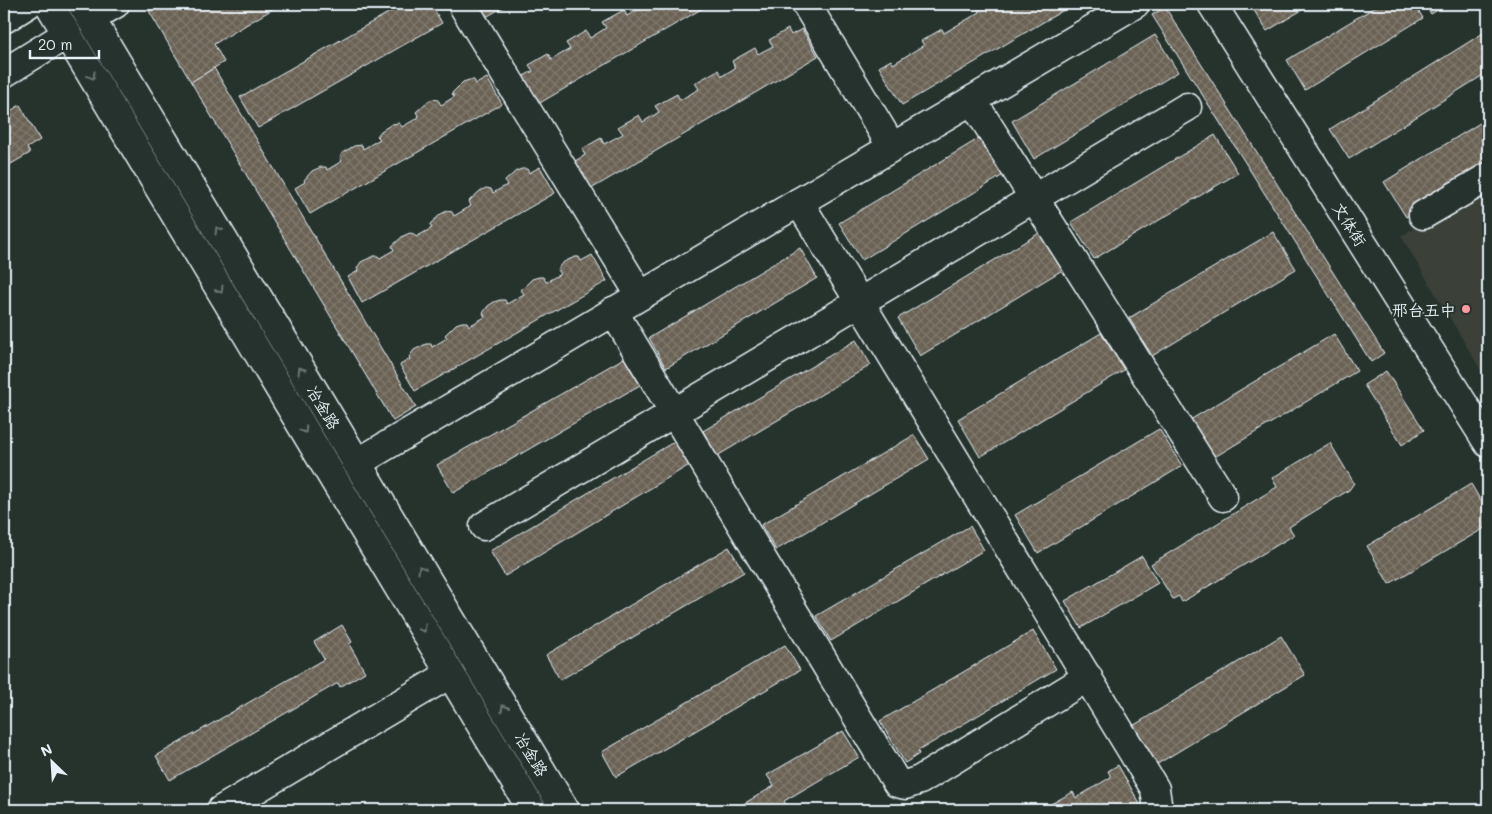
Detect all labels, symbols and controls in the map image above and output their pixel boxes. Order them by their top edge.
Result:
scale bar [30,28,99,60]
text: 20 m [38,34,72,54]
one-way arrow [85,70,95,79]
street label: 文体街 [1328,198,1372,250]
one-way arrow [214,227,224,236]
one-way arrow [214,285,224,294]
place label: 邢台五中 [1392,299,1456,320]
marker: 邢台五中 [1460,303,1472,315]
one-way arrow [298,366,308,375]
street label: 冶金路 [303,381,345,433]
one-way arrow [297,424,307,433]
one-way arrow [417,566,427,575]
one-way arrow [417,624,427,633]
one-way arrow [501,705,511,714]
street label: 冶金路 [511,728,553,780]
north arrow [28,736,78,786]
text: N [37,739,55,761]

